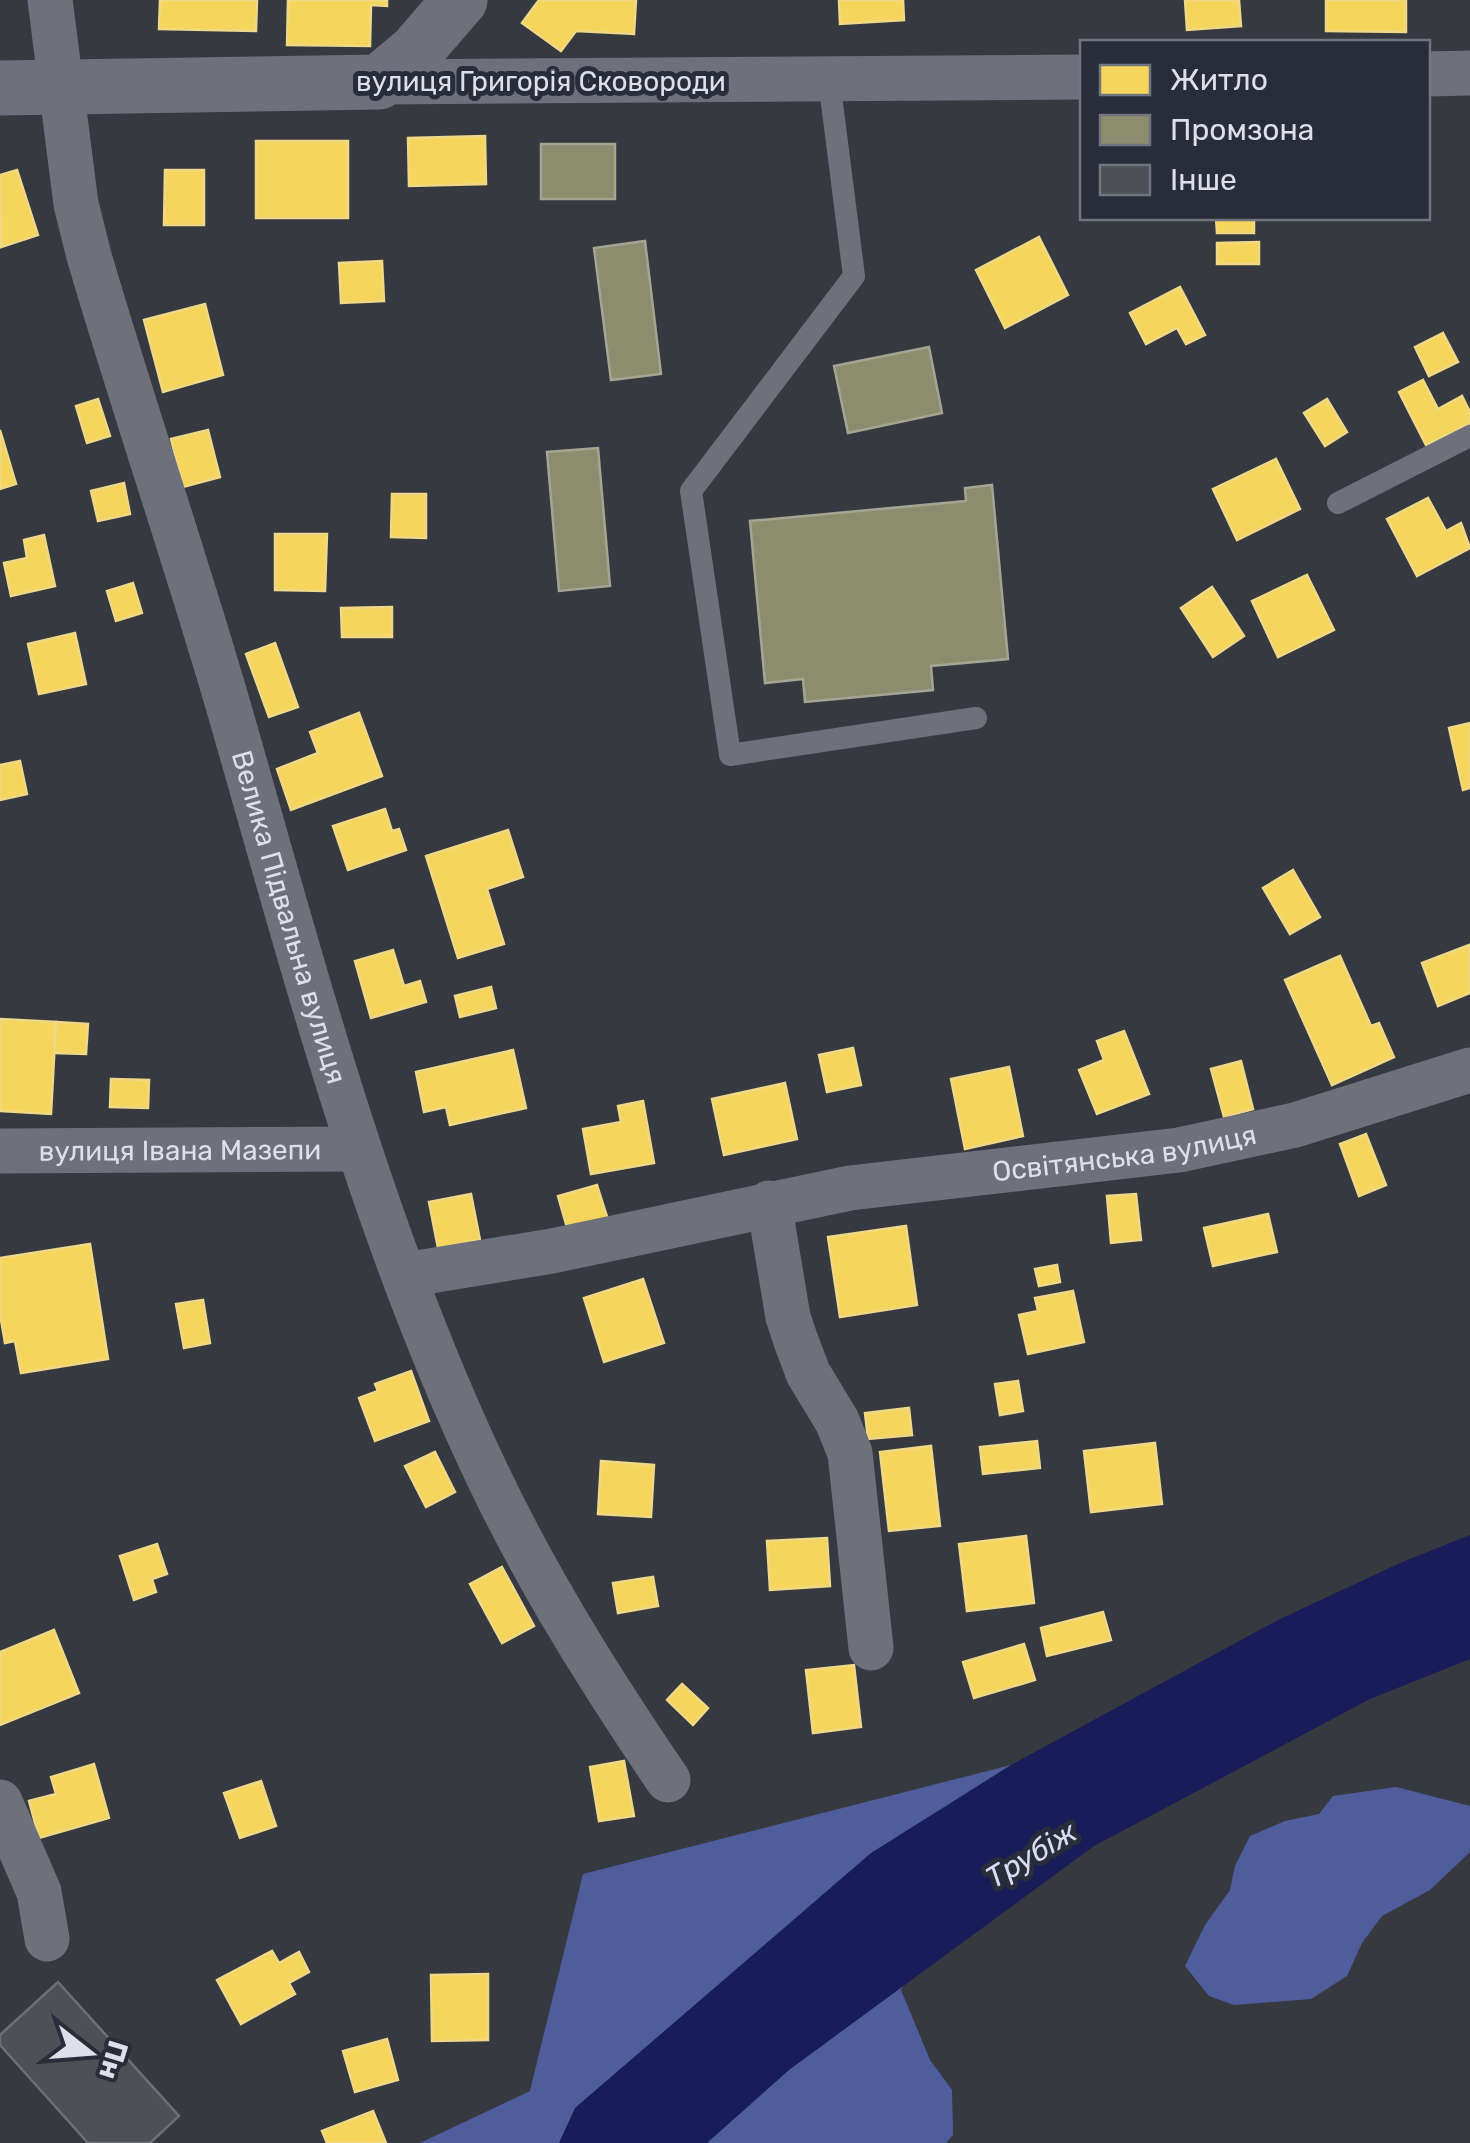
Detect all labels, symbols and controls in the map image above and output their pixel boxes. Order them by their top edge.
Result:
legend [1080,40,1430,220]
text: Житло [1170,62,1268,98]
street label: вулиця Григорія Сковороди [356,65,726,98]
text: Промзона [1170,112,1314,148]
text: Інше [1170,162,1237,198]
street label: Велика Підвальна вулиця [225,747,353,1088]
street label: Освітянська вулиця [990,1118,1259,1188]
street label: вулиця Івана Мазепи [39,1133,321,1168]
water label: Трубіж [979,1813,1084,1896]
north arrow [40,2003,140,2103]
text: Пн [92,2037,135,2084]

